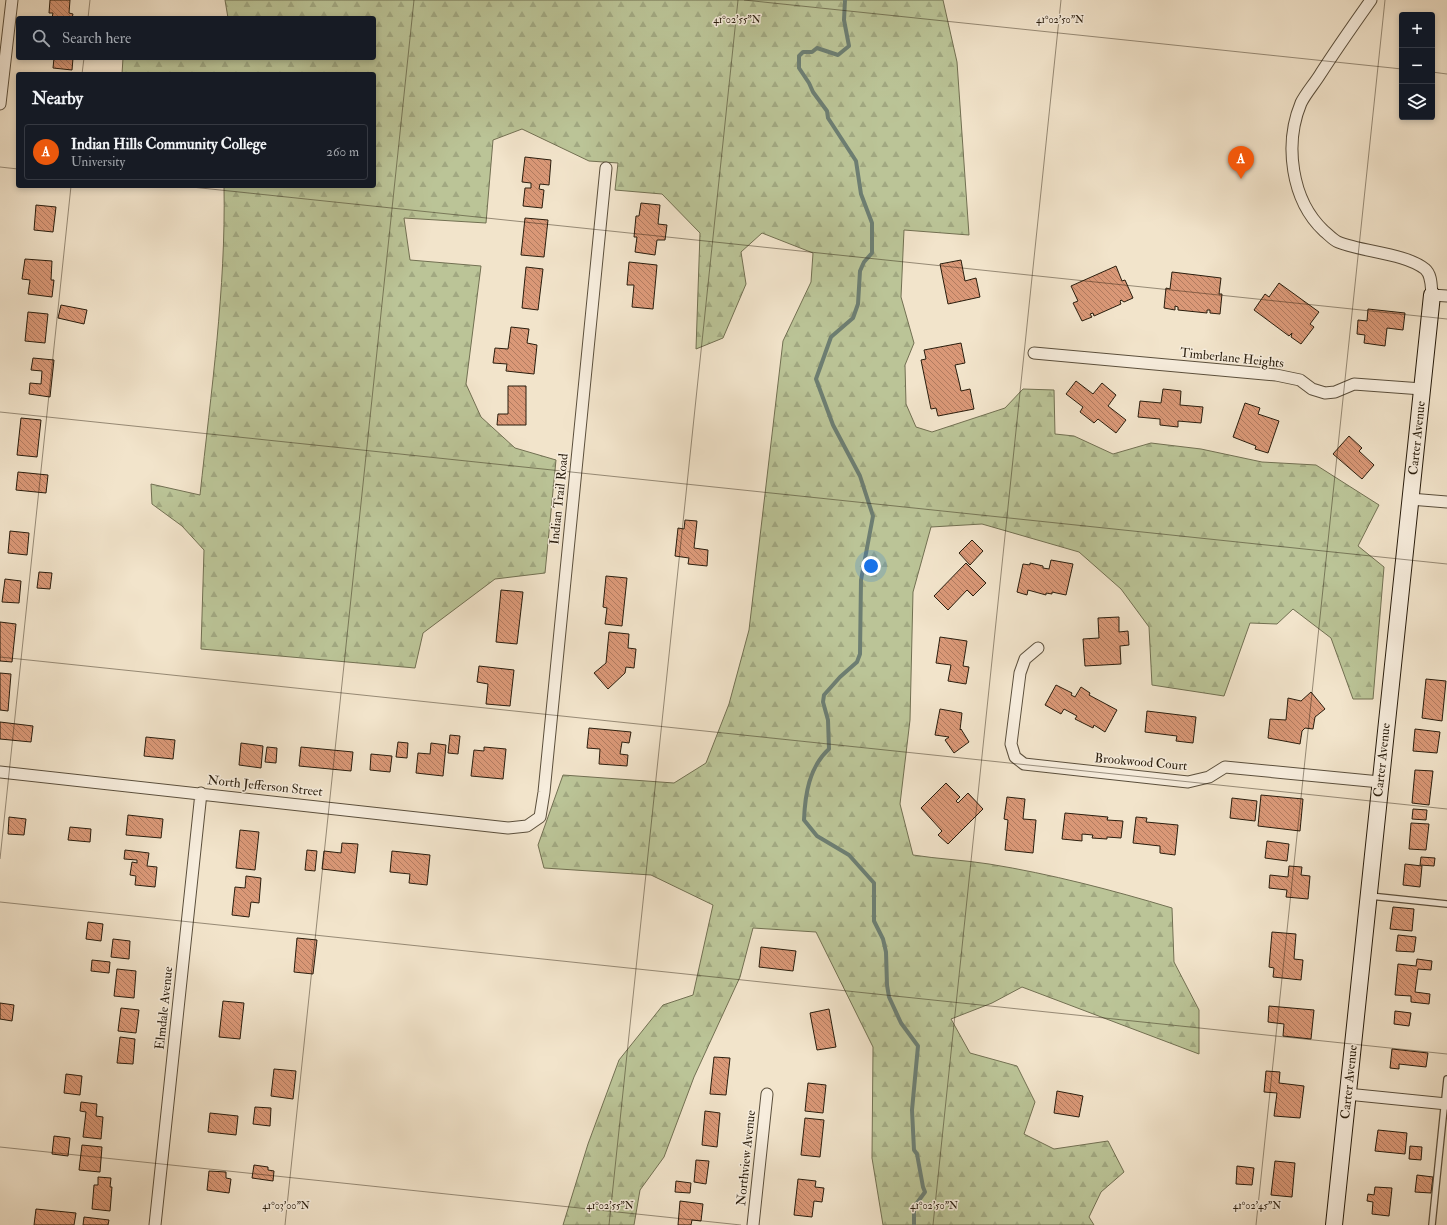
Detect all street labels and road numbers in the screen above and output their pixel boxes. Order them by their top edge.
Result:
street label: Timberlane Heights [1179,345,1285,371]
street label: Carter Avenue [1405,400,1429,476]
street label: Indian Trail Road [546,452,572,545]
street label: Carter Avenue [1370,722,1394,798]
street label: Brookwood Court [1094,750,1188,774]
street label: North Jefferson Street [207,772,323,800]
street label: Elmdale Avenue [152,965,176,1050]
street label: Carter Avenue [1337,1044,1361,1120]
street label: Northview Avenue [733,1109,759,1207]

